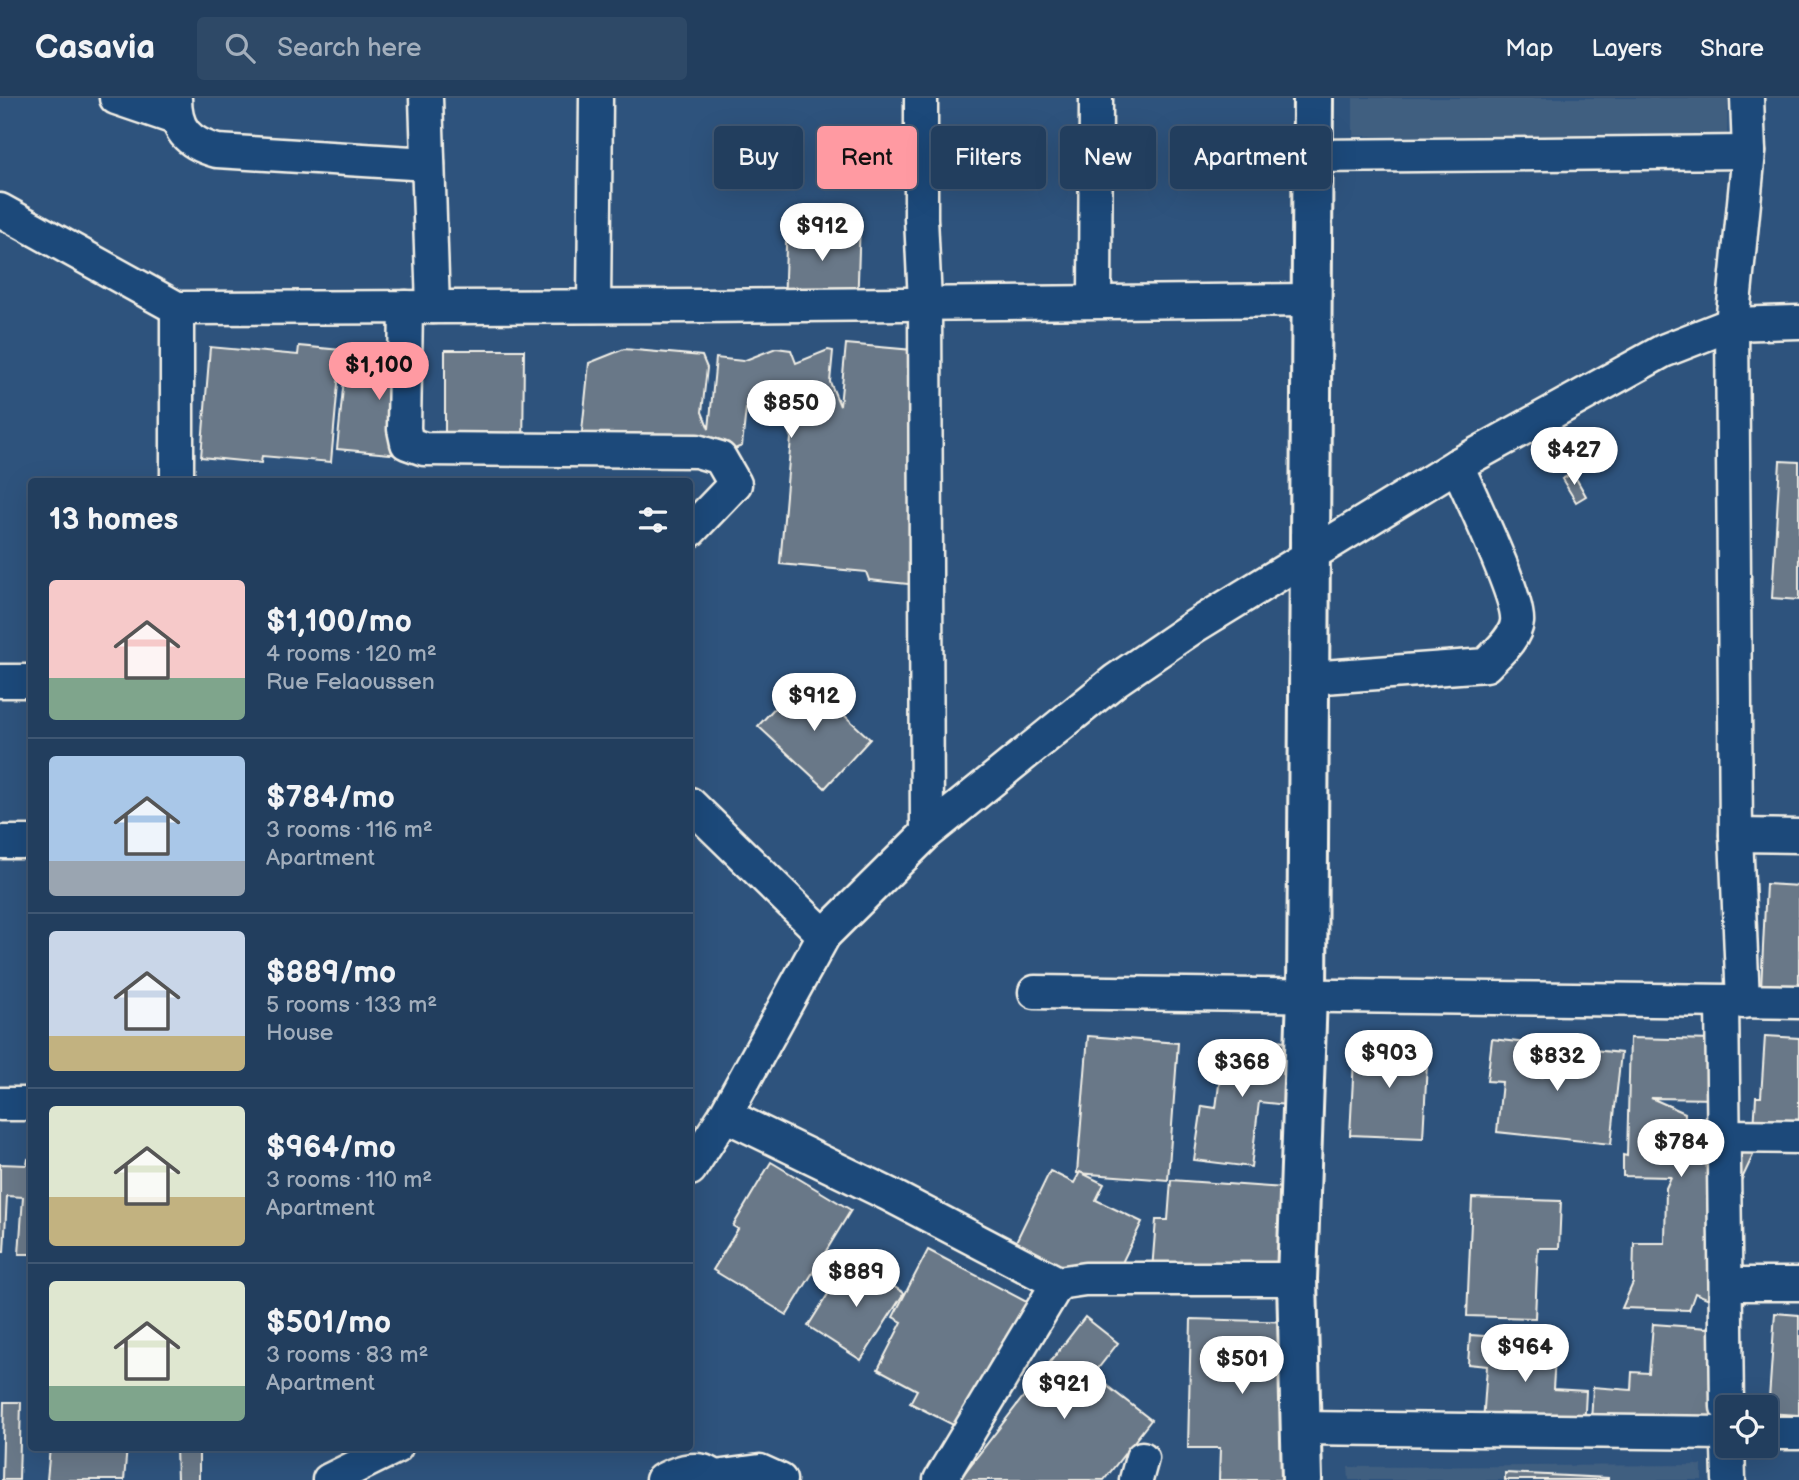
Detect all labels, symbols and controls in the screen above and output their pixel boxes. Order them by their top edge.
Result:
search box [197,17,687,80]
text: Casavia [35,28,155,68]
icon: search [221,29,259,67]
text: Search here [277,33,421,64]
text: Map [1505,34,1553,63]
text: Layers [1591,34,1662,63]
text: Share [1700,34,1764,63]
chip: Buy [714,126,803,189]
chip: Rent [817,126,917,189]
chip: Filters [931,126,1046,189]
chip: New [1060,126,1156,189]
chip: Apartment [1170,126,1331,189]
pin: $912 [781,204,863,263]
text: $912 [796,212,848,240]
pin: $1,100 [322,342,436,402]
text: $1,100 [345,351,413,379]
pin: $850 [750,380,832,440]
text: $850 [763,389,819,417]
pin: $427 [1533,428,1615,487]
text: $427 [1547,436,1601,464]
icon: filters [634,501,672,539]
text: 13 homes [49,502,178,538]
text: $1,100/mo [266,604,412,640]
icon: home [105,608,189,692]
text: 4 rooms · 120 m² [266,640,437,668]
text: Rue Felaoussen [266,668,435,696]
pin: $912 [773,674,855,733]
text: $912 [788,682,840,710]
text: $784/mo [266,780,395,816]
icon: home [105,784,189,868]
text: 3 rooms · 116 m² [266,816,433,844]
text: Apartment [266,844,375,872]
text: $889/mo [266,955,396,991]
icon: home [105,959,189,1043]
text: 5 rooms · 133 m² [266,991,437,1019]
text: House [266,1019,333,1047]
pin: $903 [1348,1030,1430,1090]
pin: $832 [1516,1034,1598,1093]
text: $903 [1361,1039,1417,1067]
pin: $368 [1201,1040,1283,1099]
text: $832 [1529,1042,1585,1070]
text: $368 [1214,1048,1270,1076]
pin: $784 [1640,1119,1722,1179]
text: $784 [1653,1128,1709,1156]
text: $964/mo [266,1130,396,1166]
icon: home [105,1134,189,1218]
text: 3 rooms · 110 m² [266,1166,432,1194]
text: Apartment [266,1194,375,1222]
pin: $889 [815,1250,897,1309]
text: $889 [828,1258,884,1286]
text: $501/mo [266,1305,391,1341]
icon: home [105,1309,189,1393]
pin: $964 [1484,1324,1566,1384]
text: $964 [1497,1333,1553,1361]
pin: $501 [1201,1336,1283,1396]
text: 3 rooms · 83 m² [266,1341,428,1369]
text: $501 [1216,1345,1268,1373]
pin: $921 [1023,1362,1105,1421]
text: Apartment [266,1369,375,1397]
text: $921 [1038,1370,1090,1398]
map controls [1715,1395,1778,1458]
button: locate [1715,1395,1778,1458]

